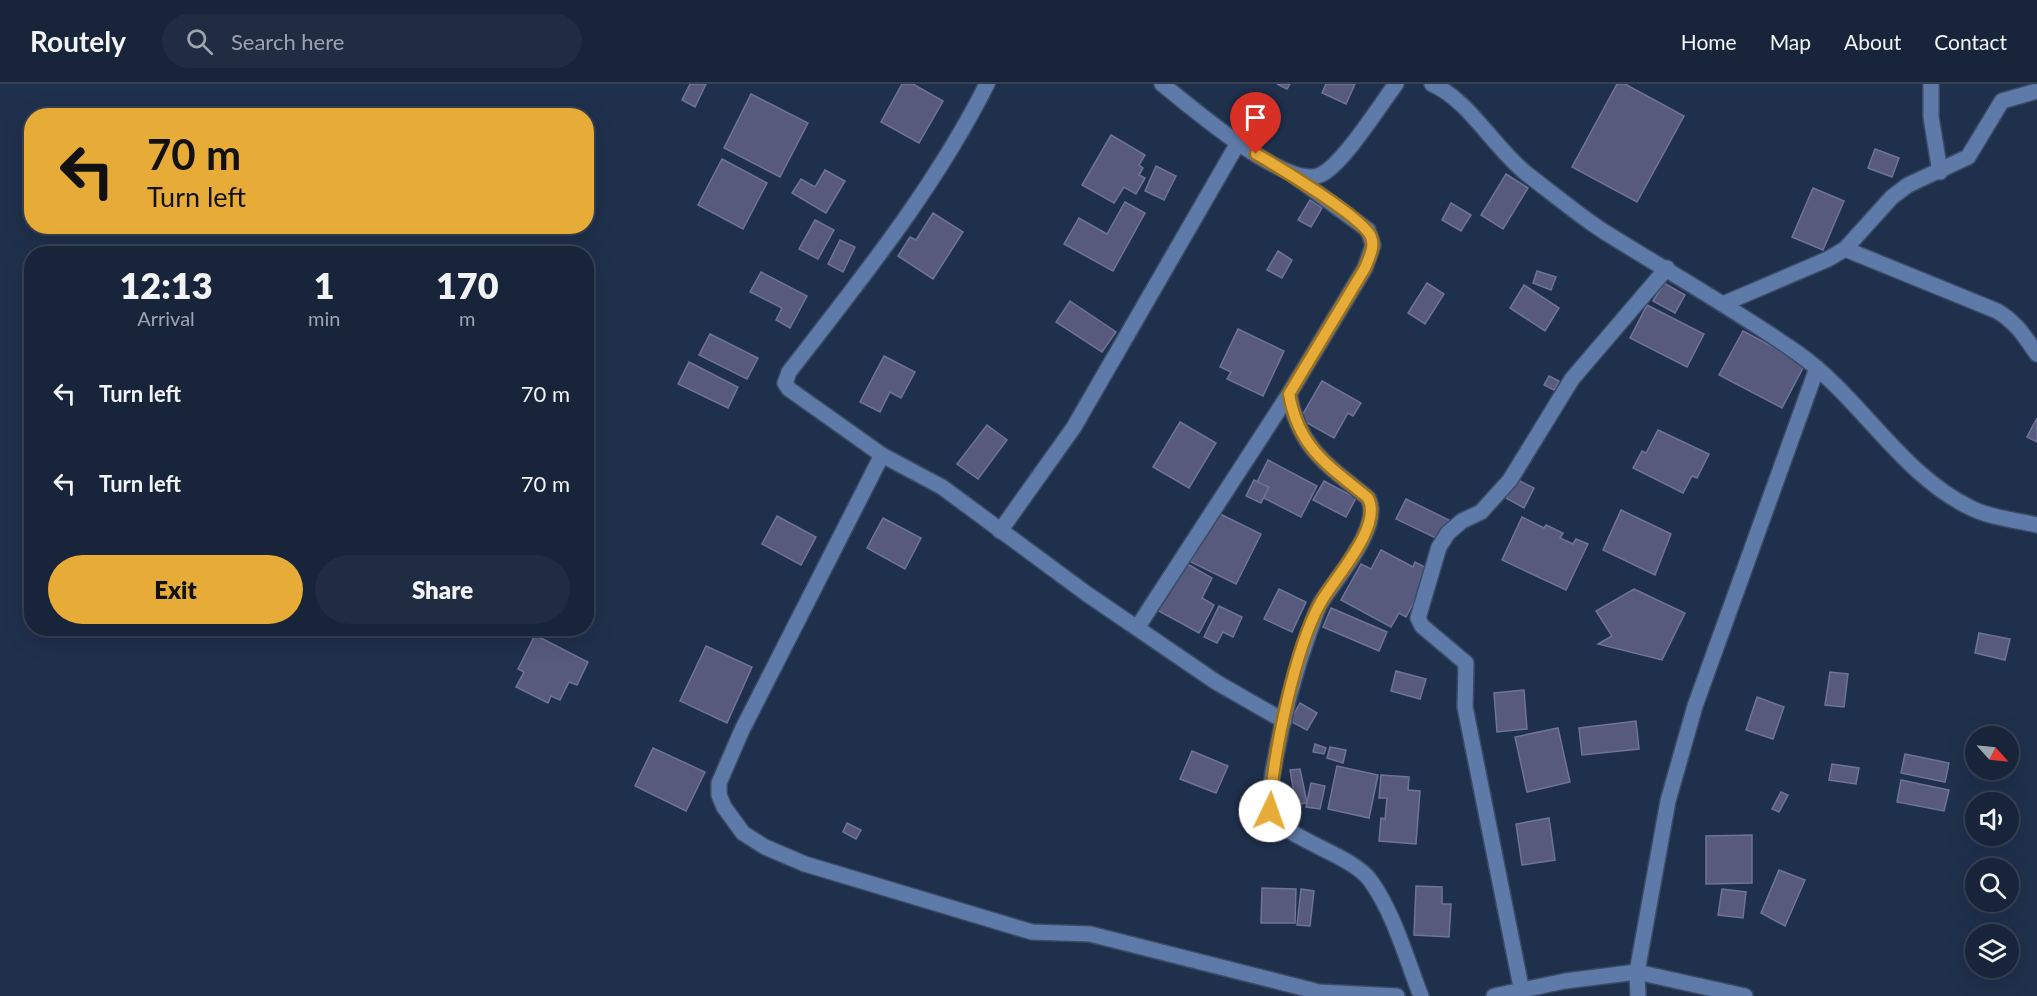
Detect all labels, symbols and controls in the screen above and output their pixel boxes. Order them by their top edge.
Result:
search box [162,14,582,68]
text: Routely [30,24,126,58]
icon: search [183,25,216,58]
text: Search here [231,28,344,55]
text: Home [1681,29,1737,54]
text: Map [1770,29,1811,54]
text: About [1844,29,1901,54]
text: Contact [1934,29,2007,54]
pin [1230,92,1281,154]
icon: arrive [1239,101,1272,134]
text: 70 m [147,129,241,179]
icon: left [48,132,126,210]
text: Turn left [147,180,246,213]
text: 12:13 [119,263,213,307]
text: 1 [314,263,335,307]
text: 170 [436,263,499,307]
text: Arrival [137,306,195,330]
text: min [308,306,340,330]
text: m [459,306,475,330]
icon: left [48,377,81,410]
text: Turn left [99,380,181,407]
text: 70 m [521,380,570,407]
icon: left [48,467,81,500]
text: Turn left [99,470,181,497]
text: 70 m [521,470,570,497]
button: Exit [48,555,303,624]
button: Share [315,555,570,624]
north arrow [1965,726,2019,780]
map controls [1965,726,2019,978]
position arrow [1238,779,1302,843]
button: sound [1965,792,2019,846]
button: search [1965,858,2019,912]
button: layers [1965,924,2019,978]

